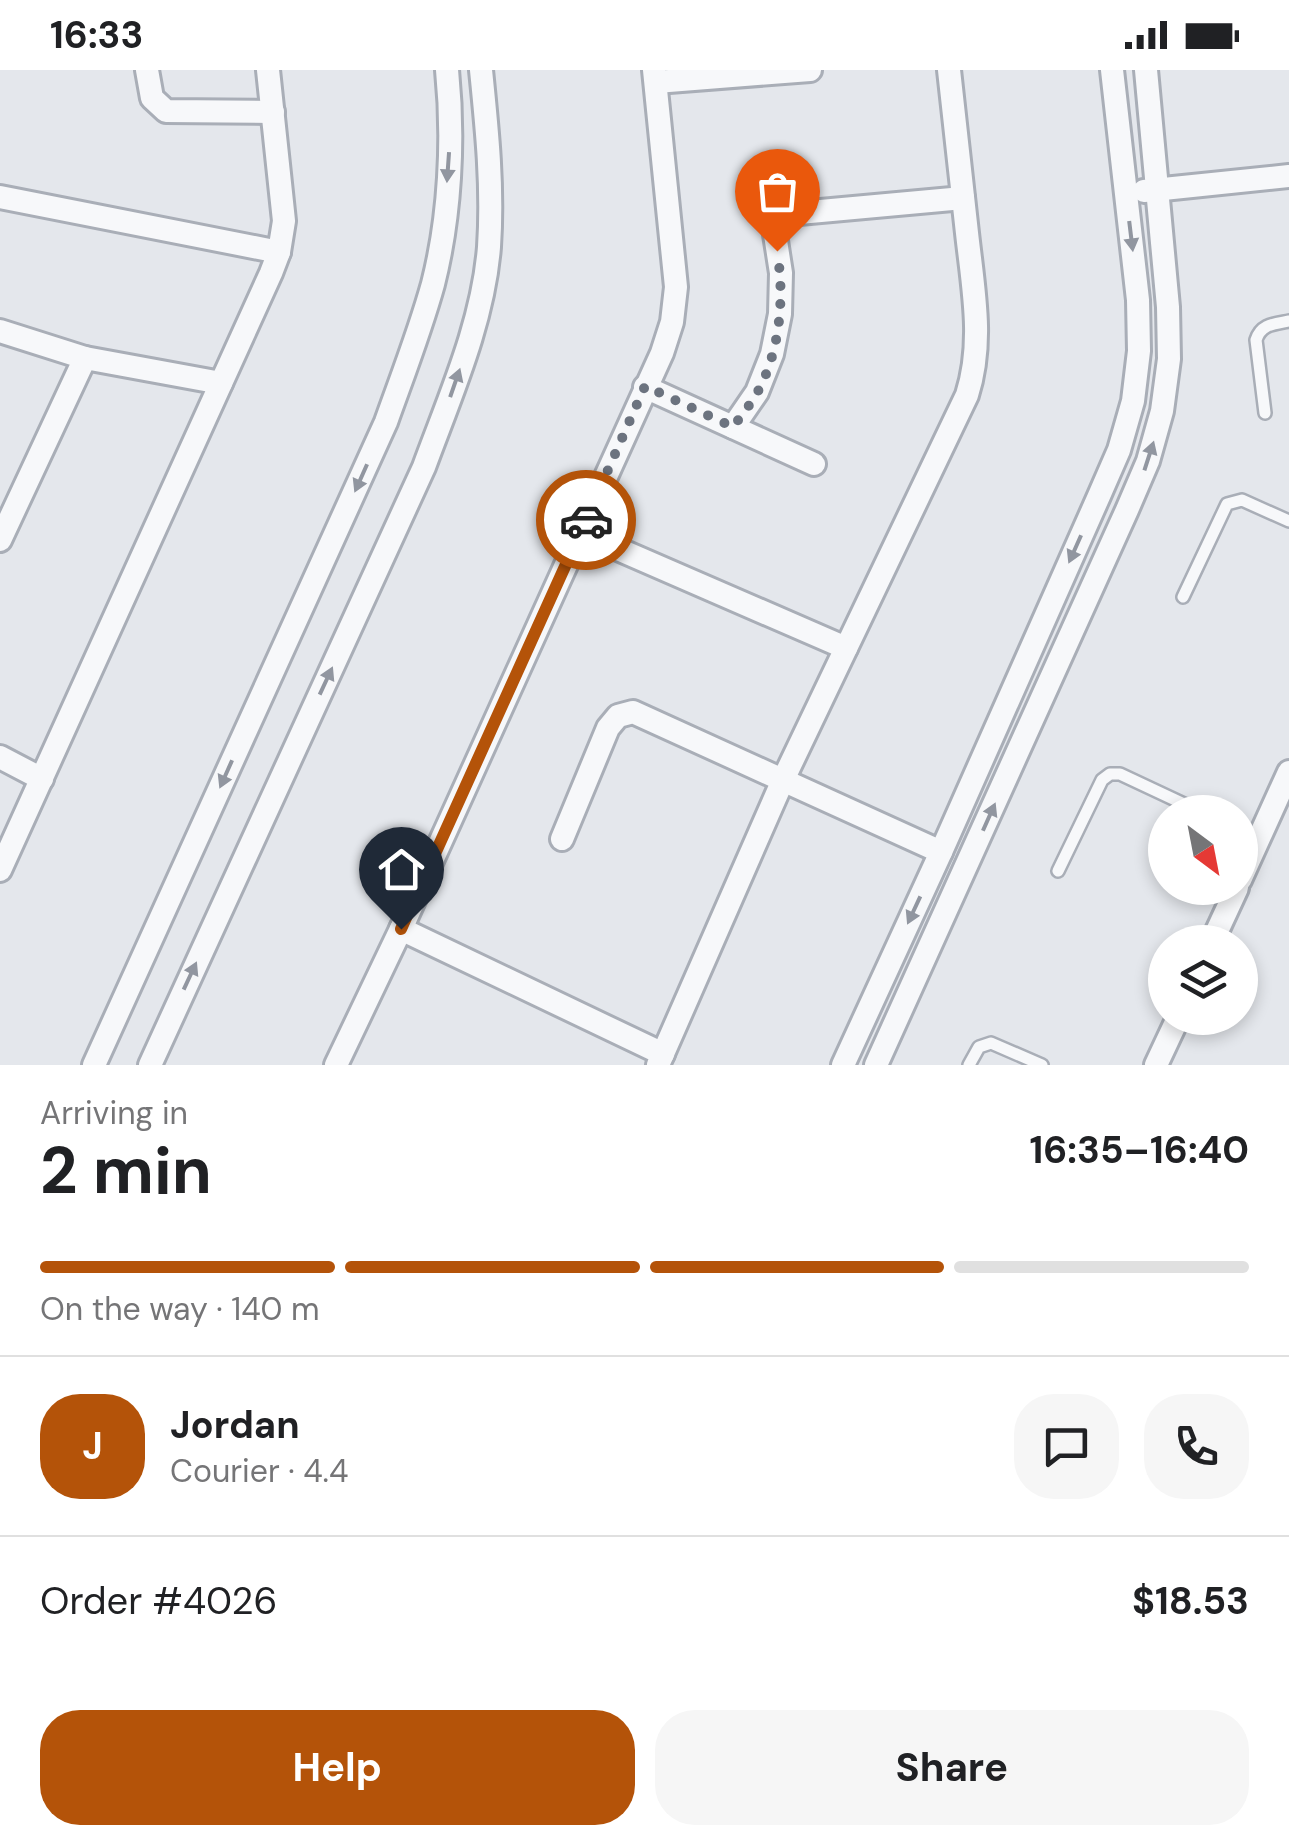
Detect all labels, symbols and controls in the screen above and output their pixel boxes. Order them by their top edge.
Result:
text: 16:33 [50,10,143,60]
pin [735,149,820,252]
one-way arrow [440,152,456,184]
icon: bag [750,164,805,219]
one-way arrow [1123,221,1139,253]
one-way arrow [448,367,463,397]
one-way arrow [1142,441,1157,471]
one-way arrow [352,464,369,493]
courier [536,470,636,570]
icon: car [559,493,614,548]
one-way arrow [1067,534,1083,564]
one-way arrow [318,666,334,696]
one-way arrow [218,759,234,788]
north arrow [1148,795,1258,905]
map controls [1148,795,1258,1035]
one-way arrow [981,802,997,832]
pin [359,827,444,930]
icon: home [374,842,429,897]
one-way arrow [906,895,922,925]
button: layers [1148,925,1258,1035]
one-way arrow [182,961,199,990]
text: Arriving in [40,1092,188,1134]
text: 16:35–16:40 [1029,1125,1249,1175]
text: 2 min [40,1129,212,1213]
text: On the way · 140 m [40,1288,320,1330]
button: chat [1014,1394,1119,1499]
button: phone [1144,1394,1249,1499]
text: Jordan [170,1400,300,1450]
text: J [82,1421,103,1471]
text: Courier · 4.4 [170,1450,348,1492]
text: Order #4026 [40,1576,277,1626]
text: $18.53 [1132,1576,1249,1626]
button: Help [40,1710,635,1825]
button: Share [655,1710,1249,1825]

